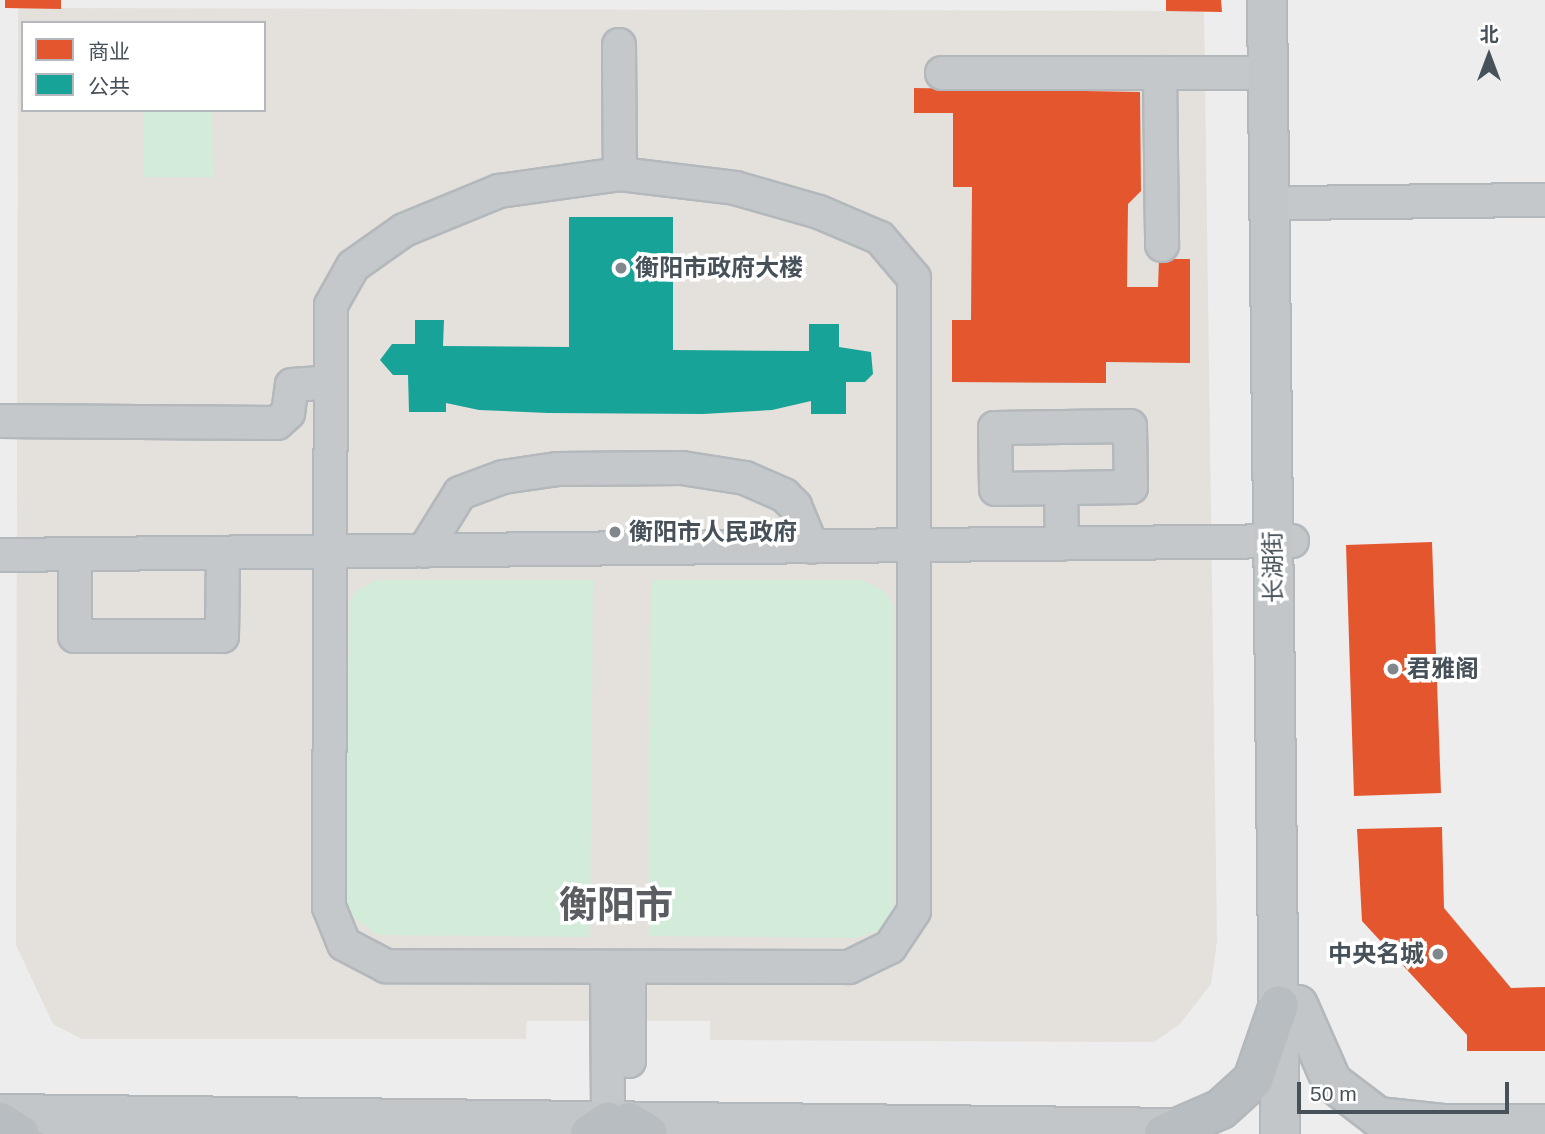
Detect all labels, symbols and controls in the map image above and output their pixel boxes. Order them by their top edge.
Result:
legend [21,21,266,112]
north arrow [1454,21,1524,91]
text: 北 [1479,24,1499,45]
text: 商业 [88,40,130,63]
text: 公共 [88,75,130,98]
place label: 衡阳市政府大楼 [635,254,803,282]
marker: 衡阳市政府大楼 [613,260,629,276]
place label: 衡阳市人民政府 [629,518,797,546]
marker: 衡阳市人民政府 [607,524,623,540]
street label: 长湖街 [1258,531,1288,603]
place label: 君雅阁 [1407,655,1479,683]
marker: 君雅阁 [1385,661,1401,677]
district label: 衡阳市 [559,883,673,929]
place label: 中央名城 [1328,940,1424,968]
marker: 中央名城 [1430,946,1446,962]
scale bar [1300,1068,1512,1112]
text: 50 m [1310,1082,1357,1105]

